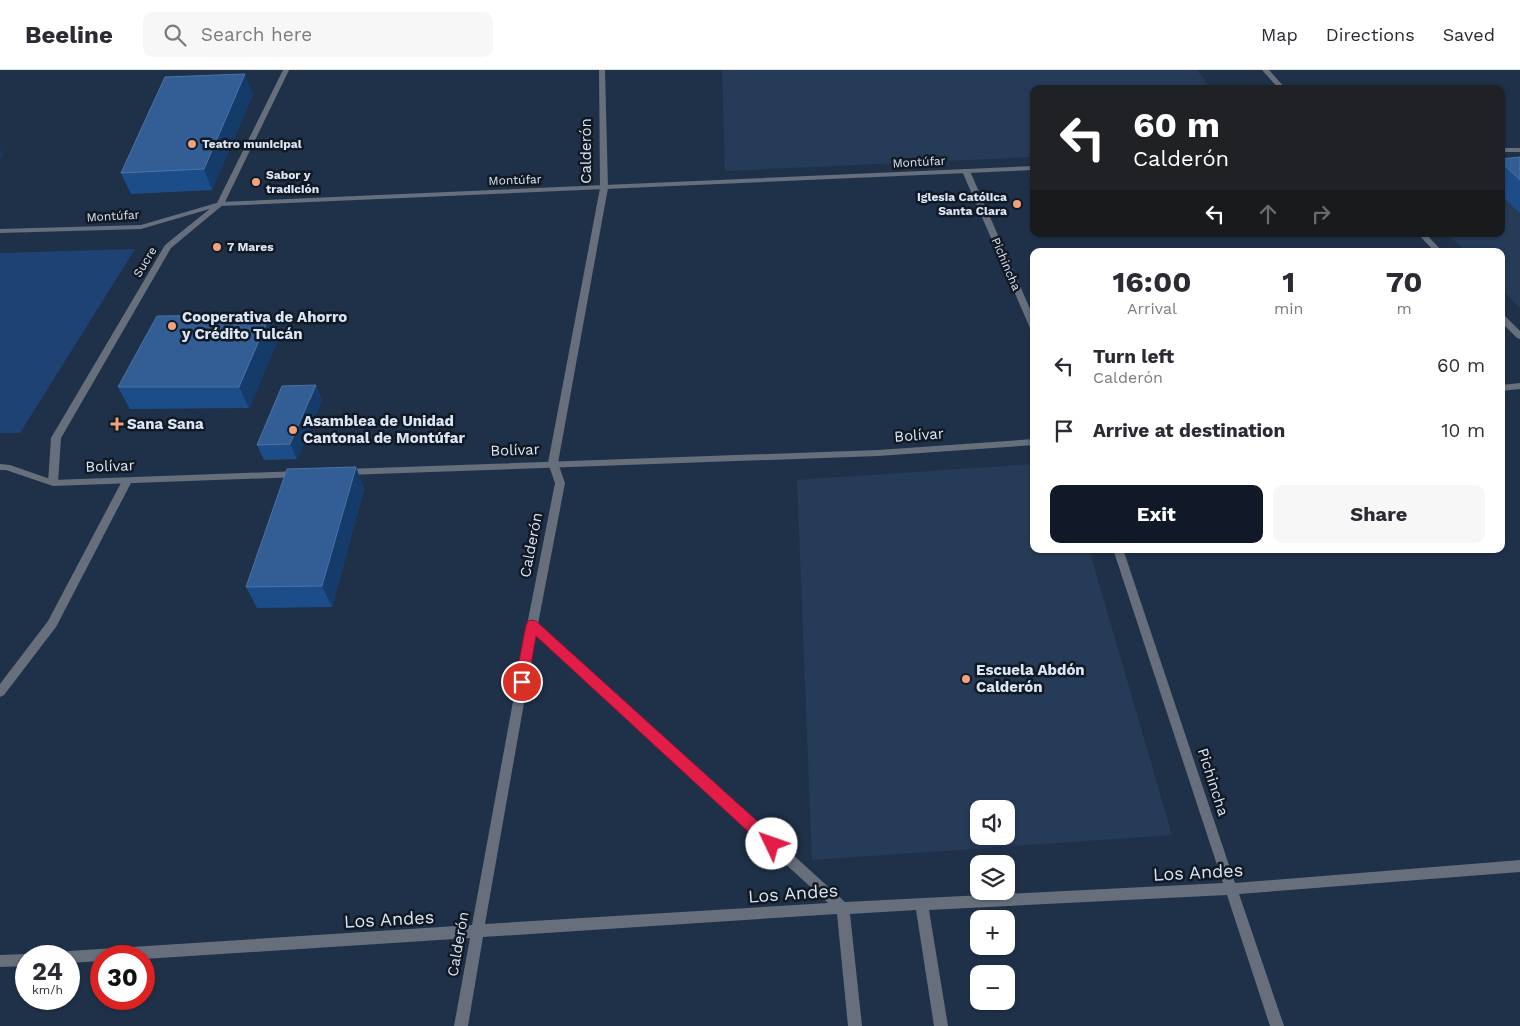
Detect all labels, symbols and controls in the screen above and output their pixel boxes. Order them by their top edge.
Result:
search box [143,12,493,57]
text: Beeline [25,21,113,49]
icon: search [161,21,189,49]
text: Search here [201,23,312,46]
text: Map [1261,24,1298,45]
text: Directions [1326,24,1415,45]
text: Saved [1443,24,1495,45]
text: 60 m [1133,104,1220,146]
icon: left [1050,105,1115,170]
street label: Calderón [577,118,595,184]
place label: Teatro municipal [202,137,302,151]
marker: Teatro municipal [186,138,198,150]
text: Calderón [1133,146,1229,171]
street label: Montúfar [892,154,946,170]
place label: Sabor y tradición [266,168,319,196]
street label: Montúfar [488,172,542,188]
marker: Sabor y tradición [250,176,262,188]
place label: Iglesia Católica Santa Clara [917,190,1007,218]
marker: Iglesia Católica Santa Clara [1011,198,1023,210]
icon: left [1201,200,1229,228]
icon: ahead [1254,200,1282,228]
icon: right [1307,200,1335,228]
street label: Montúfar [86,208,140,224]
street label: Pichincha [989,235,1024,293]
place label: 7 Mares [227,240,274,254]
marker: 7 Mares [211,241,223,253]
street label: Sucre [130,244,160,280]
text: 16:00 [1112,264,1192,299]
text: 1 [1282,264,1295,299]
text: 70 [1386,264,1423,299]
text: Arrival [1127,299,1177,318]
text: min [1274,299,1303,318]
text: m [1397,299,1412,318]
place label: Cooperativa de Ahorro y Crédito Tulcán [181,308,347,343]
marker: Cooperativa de Ahorro y Crédito Tulcán [166,320,178,332]
text: Turn left [1093,345,1174,368]
icon: left [1050,352,1078,380]
text: 60 m [1437,354,1485,377]
text: Calderón [1093,368,1163,387]
place label: Asamblea de Unidad Cantonal de Montúfar [303,412,465,447]
place label: Sana Sana [127,415,204,433]
icon: arrive [1050,417,1078,445]
marker: Sana Sana [111,418,123,430]
text: Arrive at destination [1093,419,1285,442]
text: 10 m [1441,419,1485,442]
marker: Asamblea de Unidad Cantonal de Montúfar [287,424,299,436]
street label: Bolívar [894,424,944,446]
street label: Bolívar [490,440,540,460]
street label: Bolívar [85,456,135,476]
button: Exit [1050,485,1263,543]
button: Share [1273,485,1485,543]
street label: Calderón [516,511,546,579]
pin [501,661,543,703]
place label: Escuela Abdón Calderón [976,661,1085,696]
icon: arrive [508,668,536,696]
marker: Escuela Abdón Calderón [960,673,972,685]
street label: Pichincha [1194,746,1233,819]
map controls [970,800,1015,1010]
button: sound [970,800,1015,845]
position arrow [745,817,797,869]
button: layers [970,855,1015,900]
street label: Los Andes [1152,859,1244,885]
street label: Los Andes [747,879,839,907]
street label: Los Andes [343,906,435,932]
street label: Calderón [443,910,473,978]
button: + [970,910,1015,955]
speed limit sign: 30 [90,945,155,1010]
text: 24 [32,957,63,986]
button: − [970,965,1015,1010]
text: km/h [32,983,63,997]

